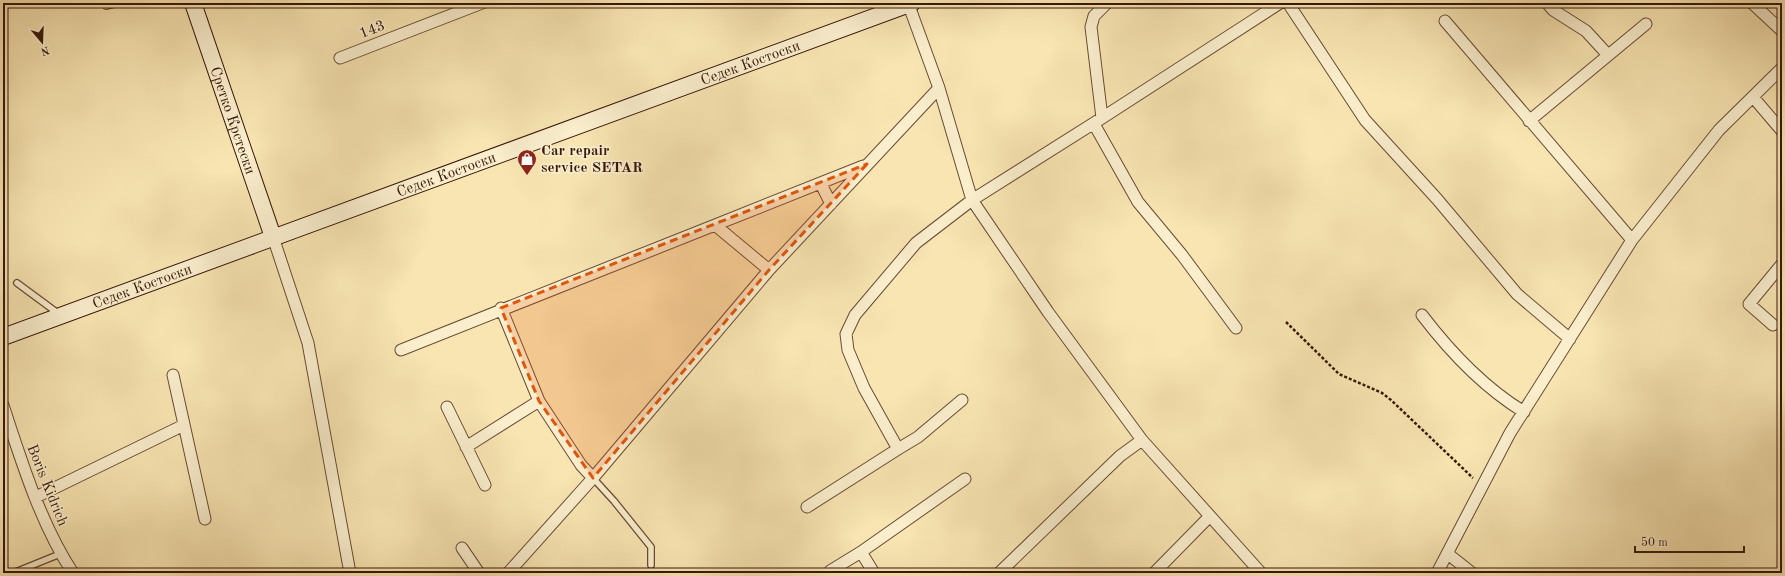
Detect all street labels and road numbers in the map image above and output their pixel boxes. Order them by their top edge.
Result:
street label: 143 [358,19,387,42]
street label: Седек Костоски [699,39,802,89]
street label: Сретко Крстески [206,65,257,176]
street label: Седек Костоски [395,151,498,201]
street label: Седек Костоски [91,262,194,312]
street label: Boris Kidrich [23,442,70,529]

